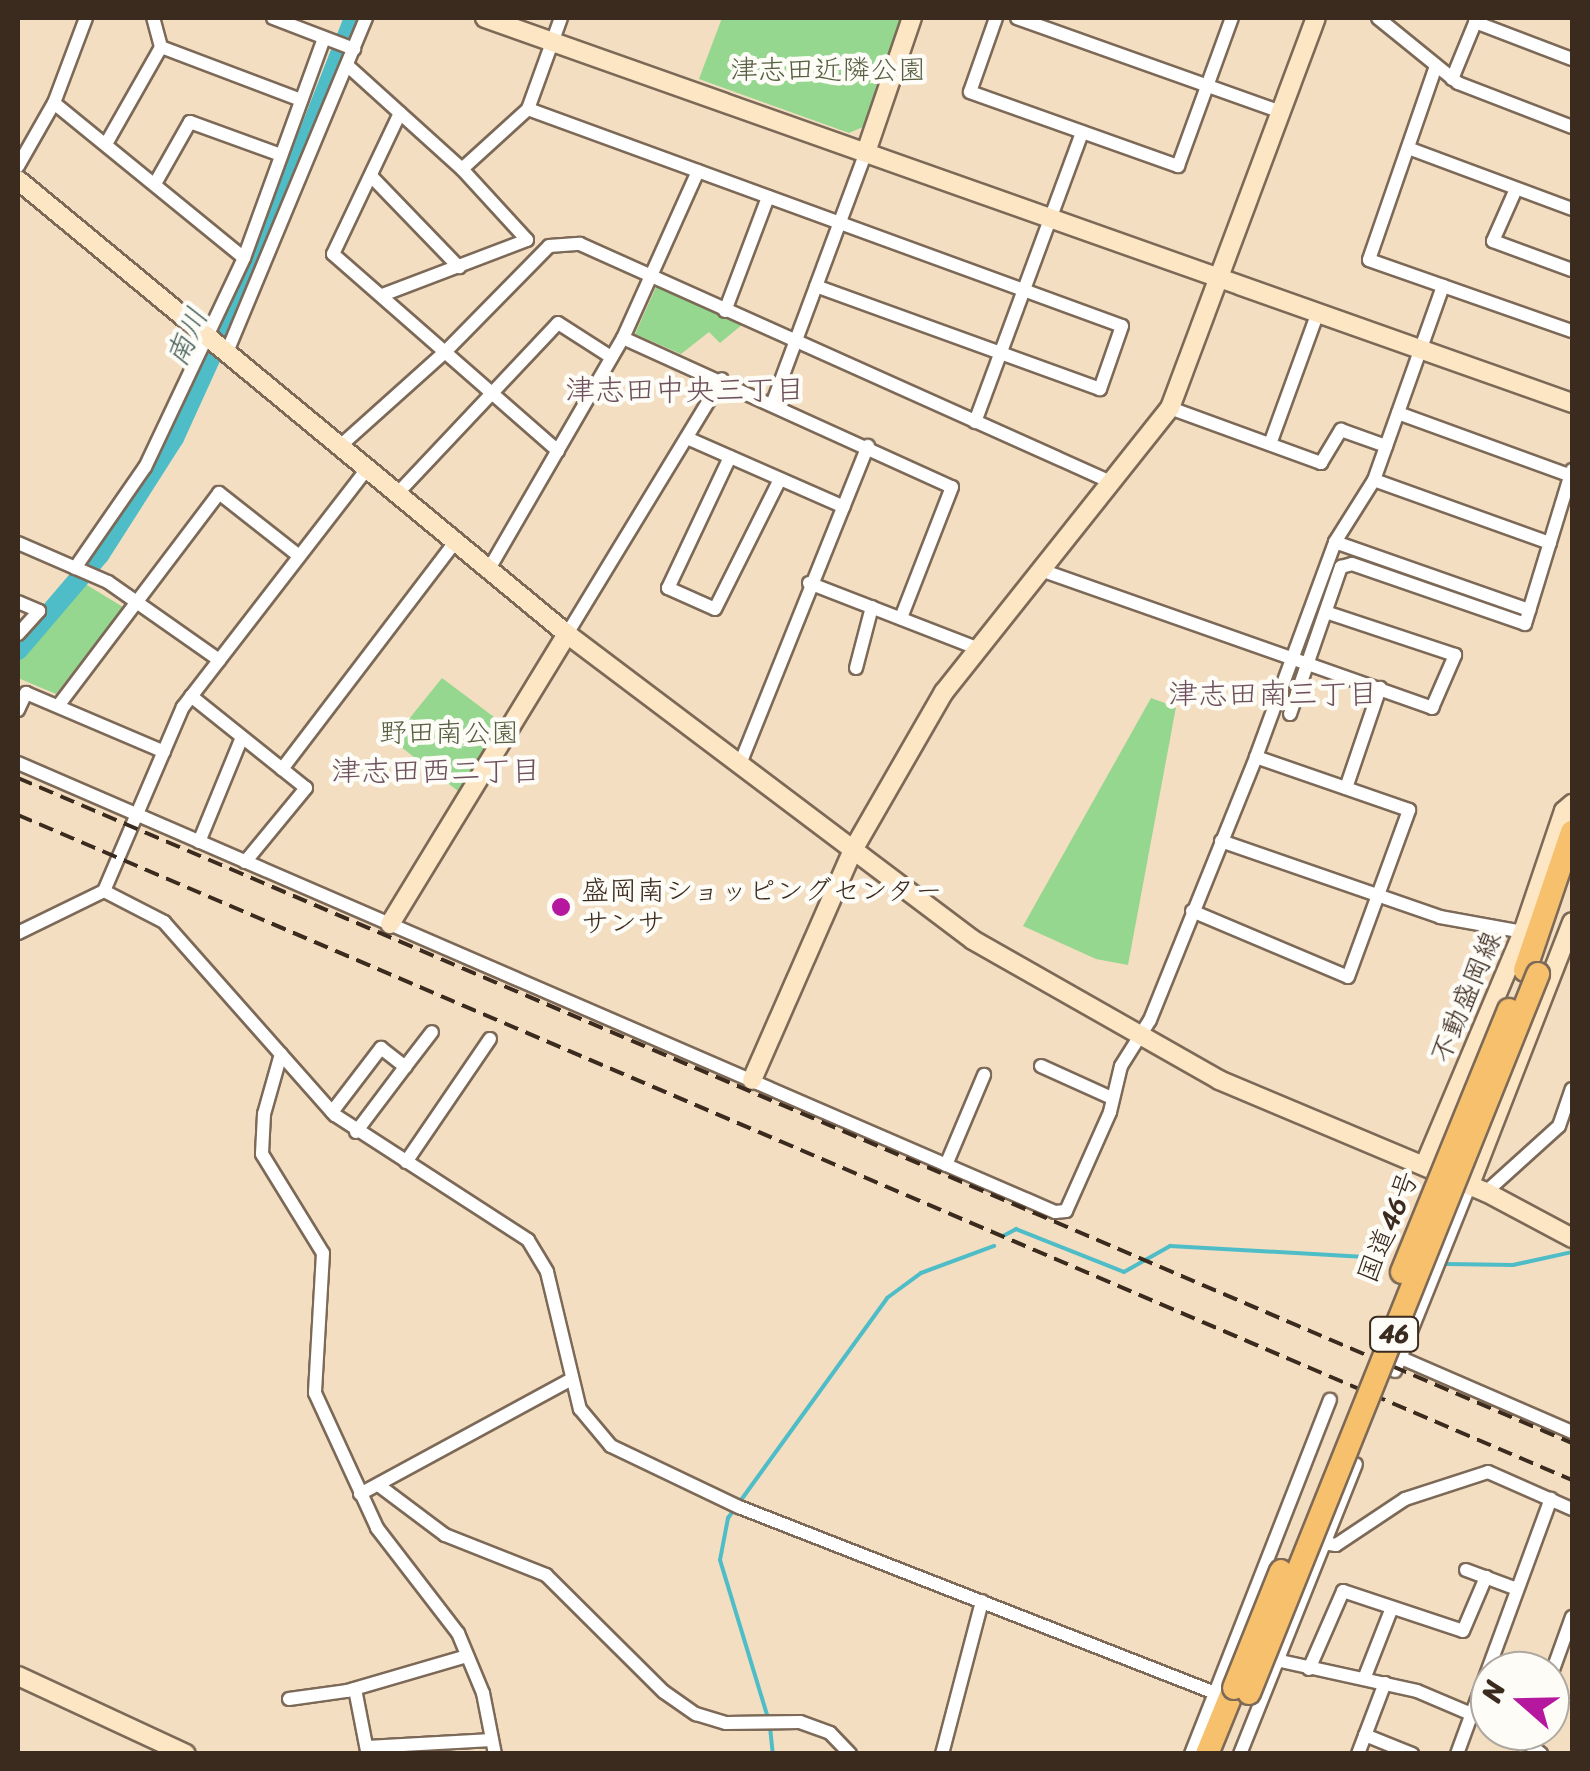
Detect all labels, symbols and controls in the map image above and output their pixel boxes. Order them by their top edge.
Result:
park label: 津志田近隣公園 [730,53,926,87]
water label: 南川 [158,302,216,372]
district label: 津志田中央三丁目 [565,372,805,408]
district label: 津志田南三丁目 [1168,676,1378,712]
park label: 野田南公園 [379,716,519,750]
district label: 津志田西二丁目 [331,753,541,789]
place label: 盛岡南ショッピングセンター サンサ [581,874,945,940]
marker: 盛岡南ショッピングセンター サンサ [550,896,572,918]
street label: 不動盛岡線 [1423,926,1509,1068]
street label: 国道46号 [1350,1166,1426,1288]
road number: 46 [1369,1314,1419,1354]
north arrow [1470,1651,1570,1751]
text: N [1467,1674,1520,1709]

